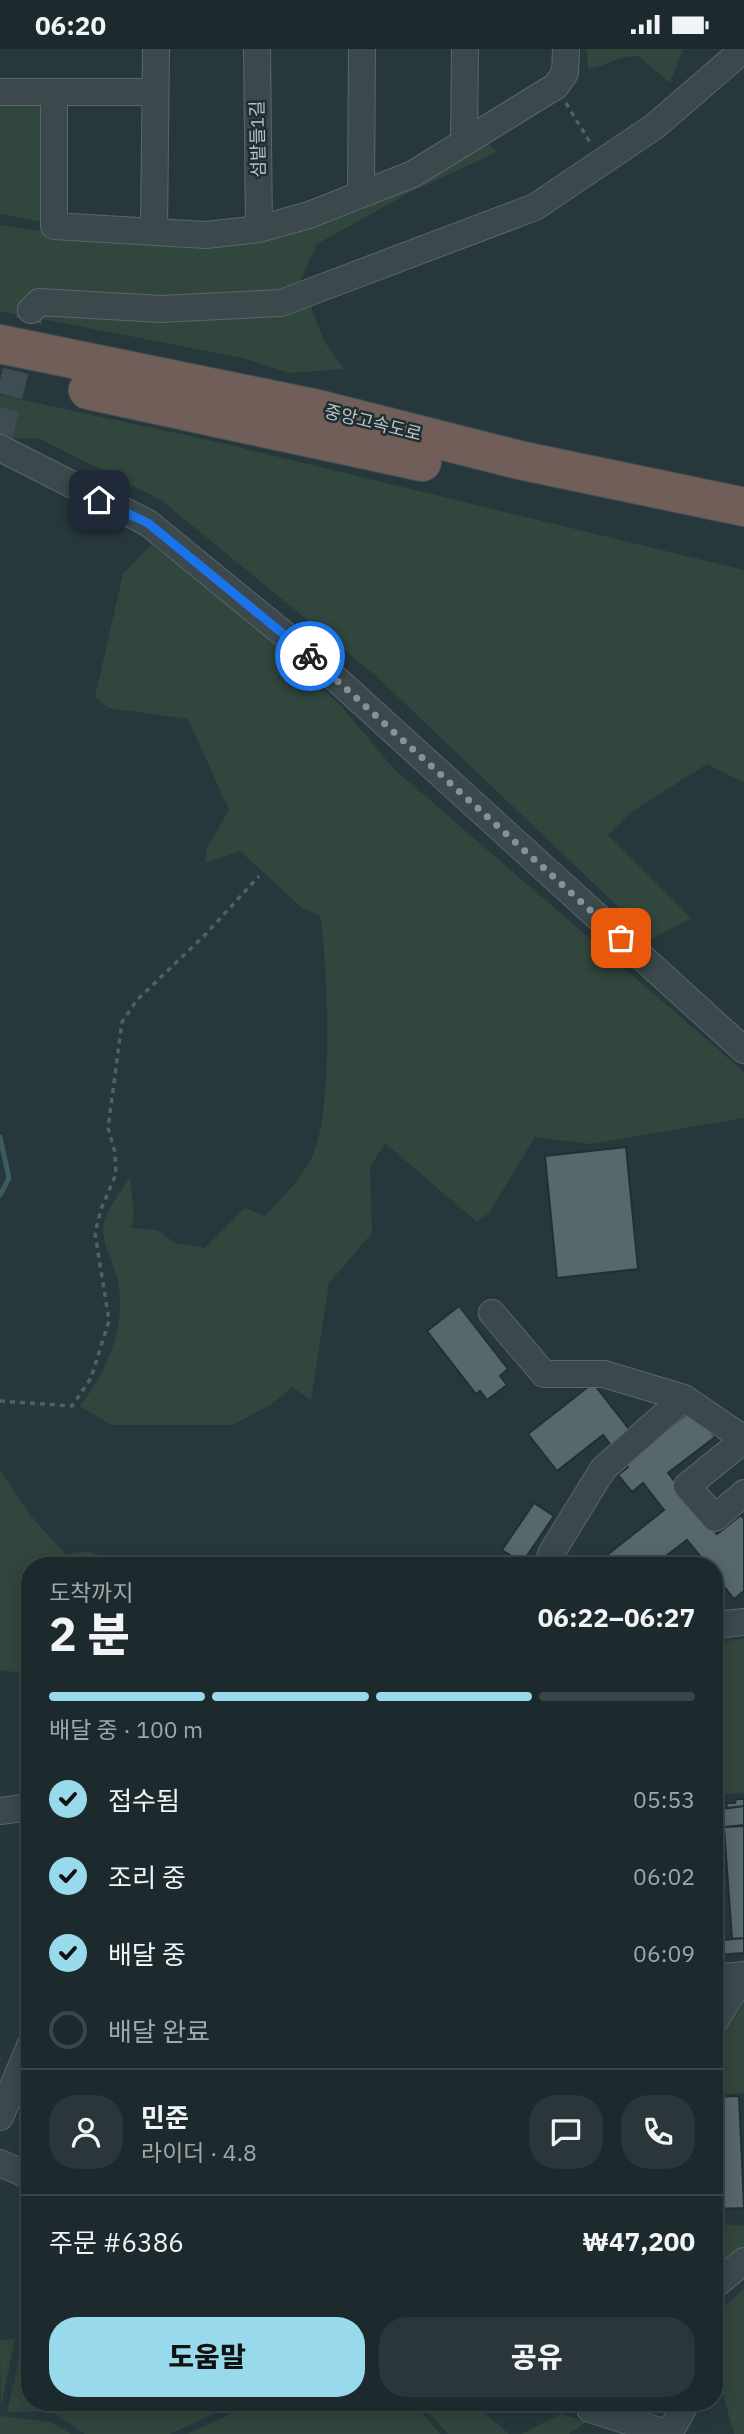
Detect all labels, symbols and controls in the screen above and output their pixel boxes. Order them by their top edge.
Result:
text: 06:20 [35,8,106,42]
street label: 섬밭들1길 [245,100,270,178]
street label: 중앙고속도로 [322,399,424,446]
pin [69,470,129,530]
icon: home [80,481,118,519]
courier [275,621,345,691]
icon: bike [291,637,329,675]
pin [591,908,651,968]
icon: bag [602,919,640,957]
text: 도착까지 [49,1577,134,1607]
text: 06:22–06:27 [538,1600,695,1634]
text: 2 분 [49,1604,130,1664]
text: 배달 중 · 100 m [49,1714,203,1744]
icon: check [49,1780,87,1818]
text: 접수됨 [108,1783,180,1817]
text: 05:53 [633,1784,695,1814]
icon: check [49,1857,87,1895]
text: 조리 중 [108,1860,186,1894]
text: 06:02 [633,1861,695,1891]
icon: check [49,1934,87,1972]
text: 배달 중 [108,1937,186,1971]
text: 06:09 [633,1938,695,1968]
text: 배달 완료 [108,2014,210,2048]
button: person [49,2095,123,2169]
button: chat [529,2095,603,2169]
button: phone [621,2095,695,2169]
text: 민준 [141,2100,189,2134]
text: 라이더 · 4.8 [141,2137,257,2167]
text: ₩47,200 [582,2224,695,2258]
text: 주문 #6386 [49,2225,184,2259]
button: 도움말 [49,2317,365,2397]
button: 공유 [379,2317,695,2397]

